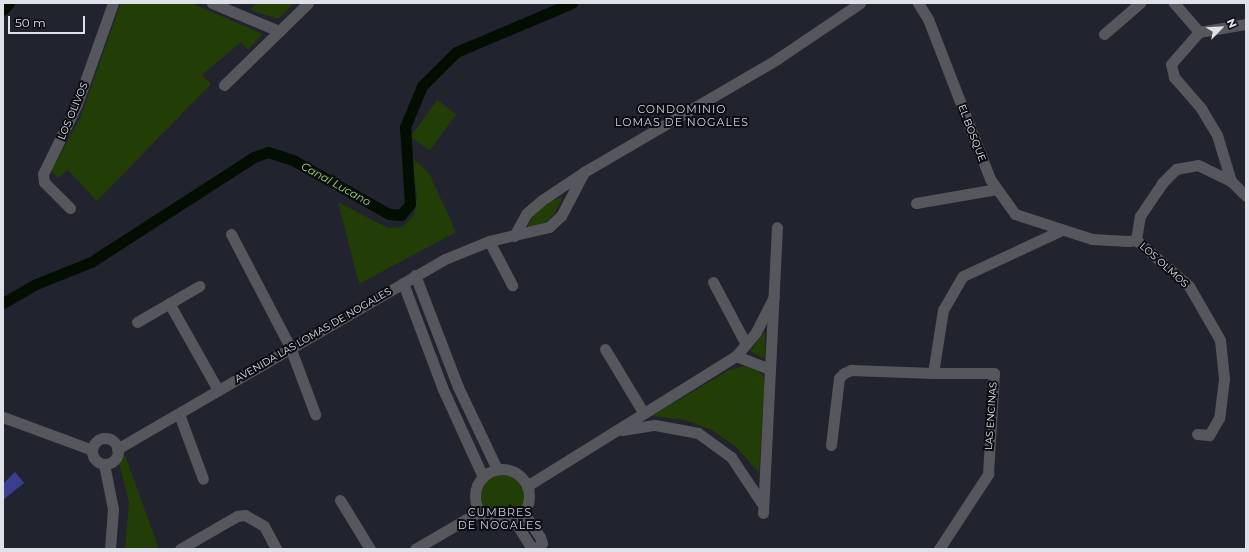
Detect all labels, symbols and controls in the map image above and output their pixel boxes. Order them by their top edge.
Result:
scale bar [10,8,87,34]
north arrow [1201,8,1241,48]
text: 50 m [15,15,46,30]
text: N [1224,16,1240,30]
street label: LOS OLIVOS [55,80,91,142]
district label: CONDOMINIO LOMAS DE NOGALES [615,103,749,129]
street label: EL BOSQUE [956,103,988,163]
water label: Canal Lucano [299,159,373,209]
street label: LOS OLMOS [1137,240,1191,290]
street label: AVENIDA LAS LOMAS DE NOGALES [233,285,393,385]
street label: LAS ENCINAS [983,382,999,450]
district label: CUMBRES DE NOGALES [458,506,542,532]

